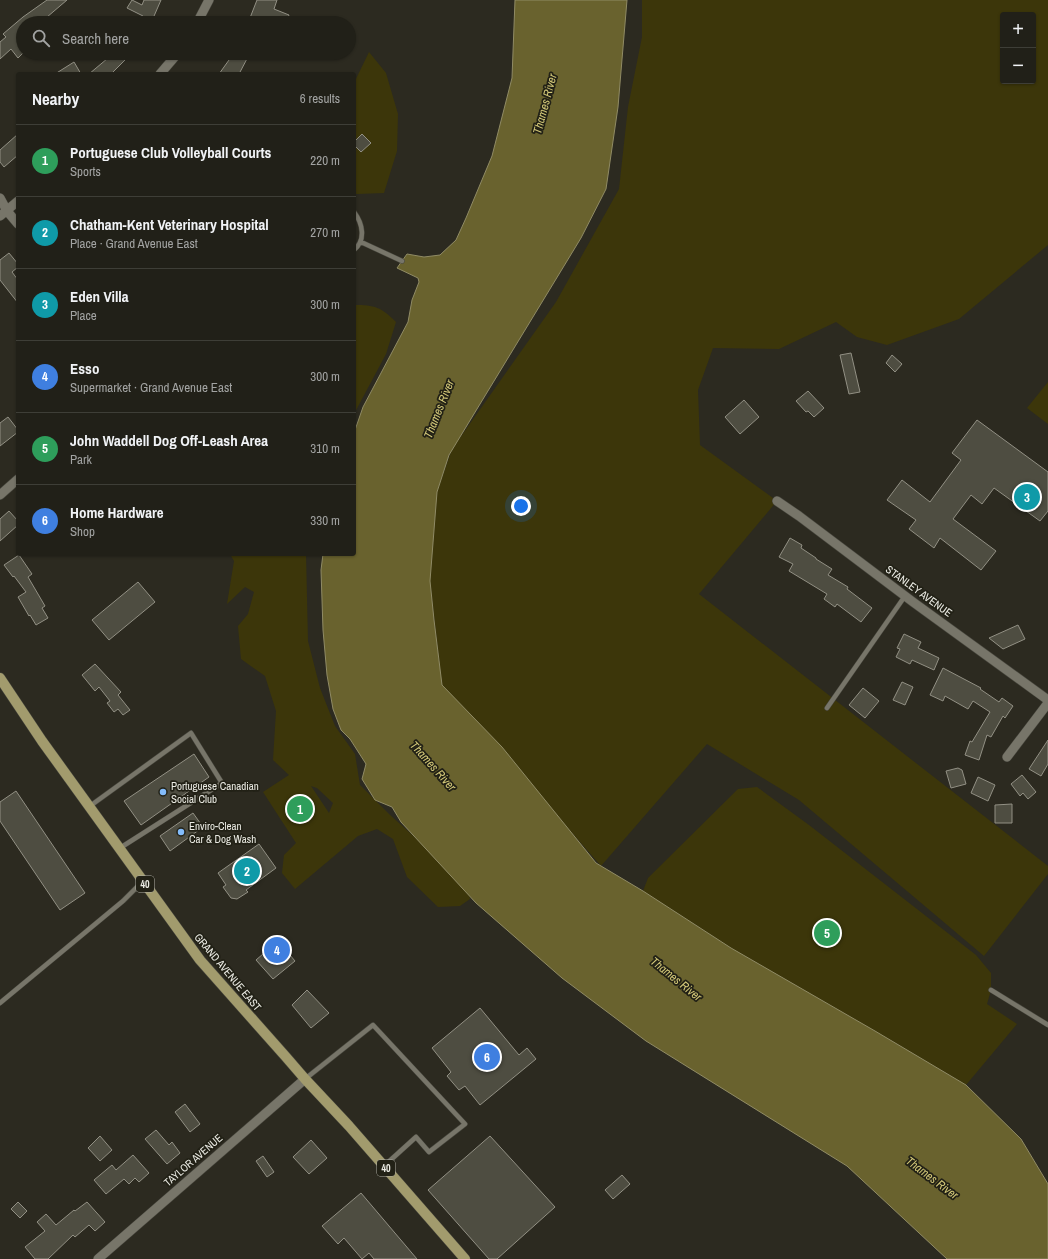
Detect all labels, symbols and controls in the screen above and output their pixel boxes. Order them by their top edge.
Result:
map controls [1000,12,1036,84]
button: + [1000,12,1036,48]
search box [16,16,356,60]
icon: search [30,27,52,49]
text: Search here [62,28,129,49]
button: − [1000,48,1036,84]
water label: Thames River [529,71,561,136]
text: Nearby [32,87,79,110]
text: 6 results [300,90,340,107]
text: Portuguese Club Volleyball Courts [70,142,271,163]
text: 1 [42,152,48,169]
text: 220 m [310,152,340,169]
text: Sports [70,163,101,180]
text: Chatham-Kent Veterinary Hospital [70,214,269,235]
text: 2 [42,224,48,241]
text: 270 m [310,224,340,241]
text: Place · Grand Avenue East [70,235,198,252]
text: Eden Villa [70,286,129,307]
text: 3 [42,296,48,313]
text: 300 m [310,296,340,313]
text: Place [70,307,97,324]
text: Esso [70,358,99,379]
text: 4 [42,368,48,385]
text: 300 m [310,368,340,385]
water label: Thames River [420,377,458,441]
text: Supermarket · Grand Avenue East [70,379,232,396]
text: John Waddell Dog Off-Leash Area [70,430,268,451]
text: 5 [42,440,48,457]
text: 310 m [310,440,340,457]
text: Park [70,451,92,468]
pin: 3 [1014,482,1040,512]
your location [511,496,531,516]
text: Home Hardware [70,502,164,523]
text: 6 [42,512,48,529]
text: 330 m [310,512,340,529]
text: Shop [70,523,95,540]
street label: STANLEY AVENUE [883,562,955,620]
water label: Thames River [406,738,460,795]
place label: Portuguese Canadian Social Club [171,779,259,806]
marker: Portuguese Canadian Social Club [158,787,168,797]
pin: 1 [287,794,313,824]
place label: Enviro-Clean Car & Dog Wash [189,819,256,846]
marker: Enviro-Clean Car & Dog Wash [176,827,186,837]
pin: 2 [234,856,260,886]
road number: 40 [136,876,154,892]
pin: 5 [814,918,840,948]
street label: GRAND AVENUE EAST [191,930,265,1014]
pin: 4 [264,935,290,965]
water label: Thames River [647,953,706,1005]
pin: 6 [474,1042,500,1072]
street label: TAYLOR AVENUE [161,1131,225,1189]
water label: Thames River [903,1153,962,1203]
road number: 40 [377,1160,395,1176]

